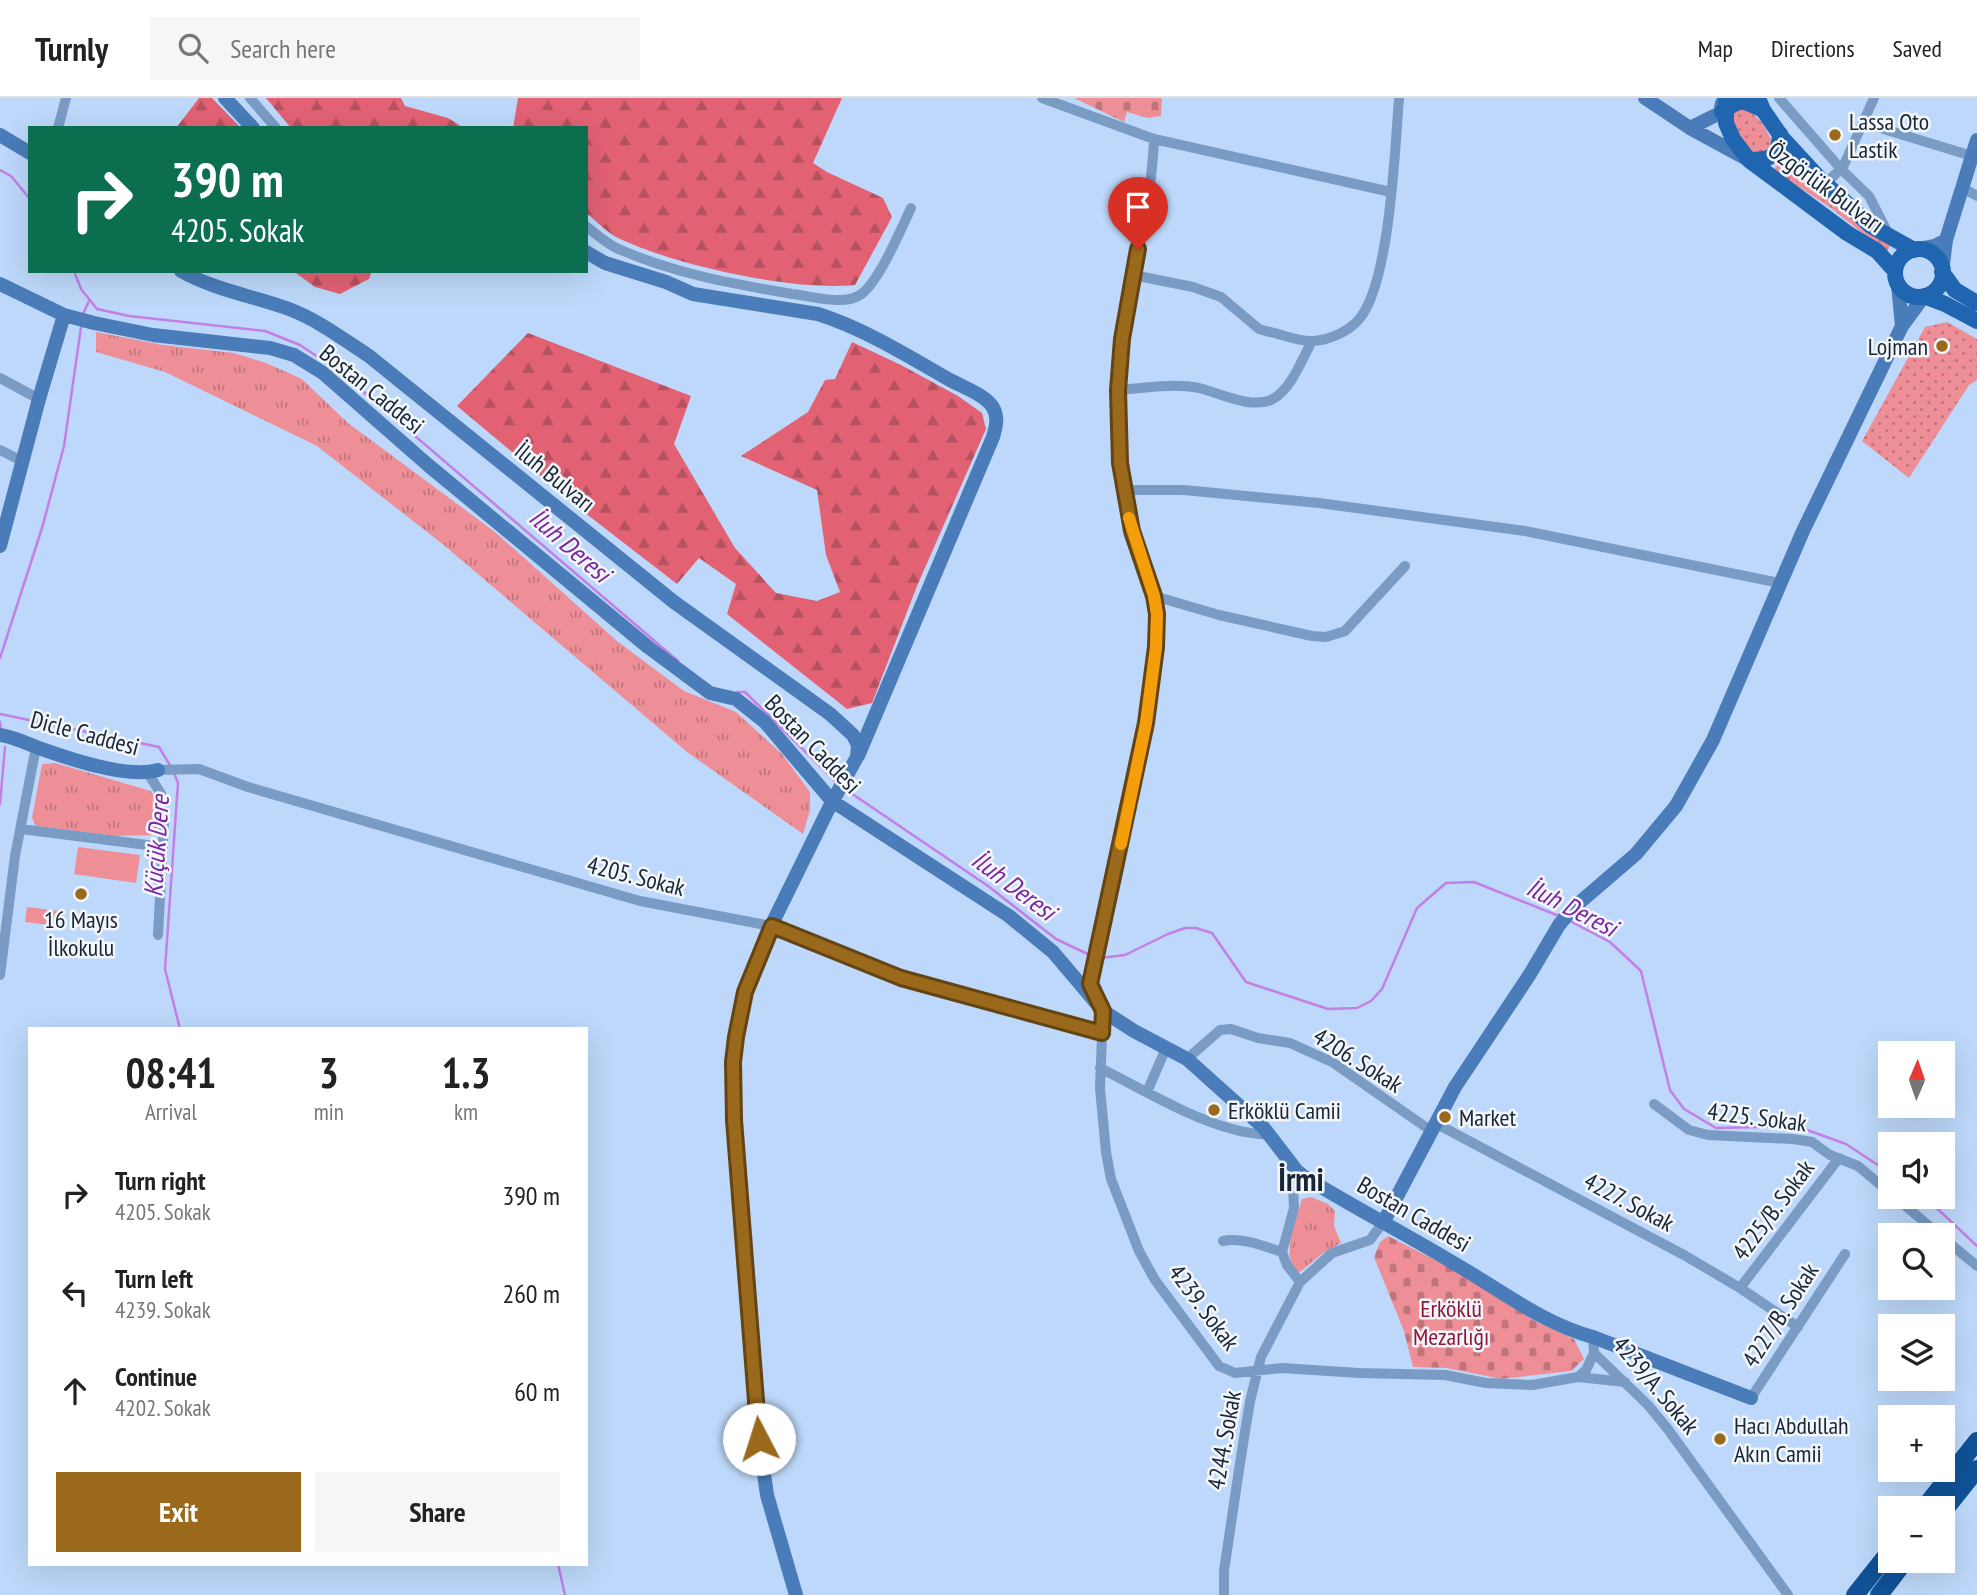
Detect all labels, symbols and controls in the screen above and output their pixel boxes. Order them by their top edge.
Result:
search box [150,17,640,80]
text: Turnly [35,27,108,70]
icon: search [174,29,212,67]
text: Search here [230,32,336,65]
text: Map [1698,33,1733,64]
text: Directions [1771,33,1855,64]
text: Saved [1893,33,1942,64]
place label: Lassa Oto Lastik [1849,106,1929,165]
marker: Lassa Oto Lastik [1827,127,1843,143]
street label: Özgörlük Bulvarı [1762,134,1890,240]
text: 390 m [171,147,284,211]
icon: right [56,154,147,245]
pin [1108,177,1168,249]
icon: arrive [1119,188,1157,226]
text: 4205. Sokak [171,209,304,251]
place label: Lojman [1868,331,1928,362]
street label: Bostan Caddesi [313,337,431,441]
marker: Lojman [1934,338,1950,354]
street label: İluh Bulvarı [508,435,602,519]
water label: İluh Deresi [523,501,620,591]
street label: Bostan Caddesi [758,688,868,800]
street label: Dicle Caddesi [27,704,143,762]
water label: Küçük Dere [136,792,176,898]
water label: İluh Deresi [965,843,1065,929]
street label: 4205. Sokak [584,849,689,903]
water label: İluh Deresi [1521,870,1626,945]
marker: 16 Mayıs İlkokulu [73,886,89,902]
place label: 16 Mayıs İlkokulu [44,904,118,963]
street label: 4206. Sokak [1307,1020,1409,1100]
north arrow [1878,1041,1955,1118]
map controls [1878,1041,1955,1573]
text: 08:41 [126,1045,216,1100]
text: 3 [319,1045,339,1100]
text: 1.3 [441,1045,490,1100]
place label: Erköklü Camii [1228,1095,1341,1126]
street label: 4225. Sokak [1706,1096,1809,1139]
text: Arrival [145,1097,197,1126]
text: min [314,1097,344,1126]
text: km [454,1097,478,1126]
marker: Erköklü Camii [1206,1102,1222,1118]
place label: Market [1459,1102,1516,1133]
marker: Market [1437,1109,1453,1125]
button: sound [1878,1132,1955,1209]
street label: 4225/B. Sokak [1725,1153,1821,1267]
district label: İrmi [1278,1158,1324,1200]
text: Turn right [115,1164,206,1197]
street label: 4227. Sokak [1579,1165,1680,1239]
street label: Bostan Caddesi [1352,1169,1476,1259]
icon: right [56,1176,94,1214]
text: 390 m [502,1179,560,1212]
text: 4205. Sokak [115,1197,211,1226]
button: search [1878,1223,1955,1300]
street label: 4227/B. Sokak [1735,1256,1826,1373]
street label: 4239. Sokak [1162,1258,1247,1357]
text: Turn left [115,1262,193,1295]
icon: left [56,1274,94,1312]
text: 260 m [502,1277,560,1310]
park label: Erköklü Mezarlığı [1413,1293,1489,1352]
text: 4239. Sokak [115,1295,211,1324]
button: layers [1878,1314,1955,1391]
street label: 4239/A. Sokak [1606,1330,1706,1441]
text: Continue [115,1360,197,1393]
icon: ahead [56,1372,94,1410]
text: 60 m [514,1375,560,1408]
street label: 4244. Sokak [1200,1387,1248,1492]
text: 4202. Sokak [115,1393,211,1422]
position arrow [722,1402,796,1476]
button: + [1878,1405,1955,1482]
place label: Hacı Abdullah Akın Camii [1734,1410,1849,1469]
marker: Hacı Abdullah Akın Camii [1712,1431,1728,1447]
button: Exit [56,1472,301,1552]
button: Share [315,1472,560,1552]
button: − [1878,1496,1955,1573]

